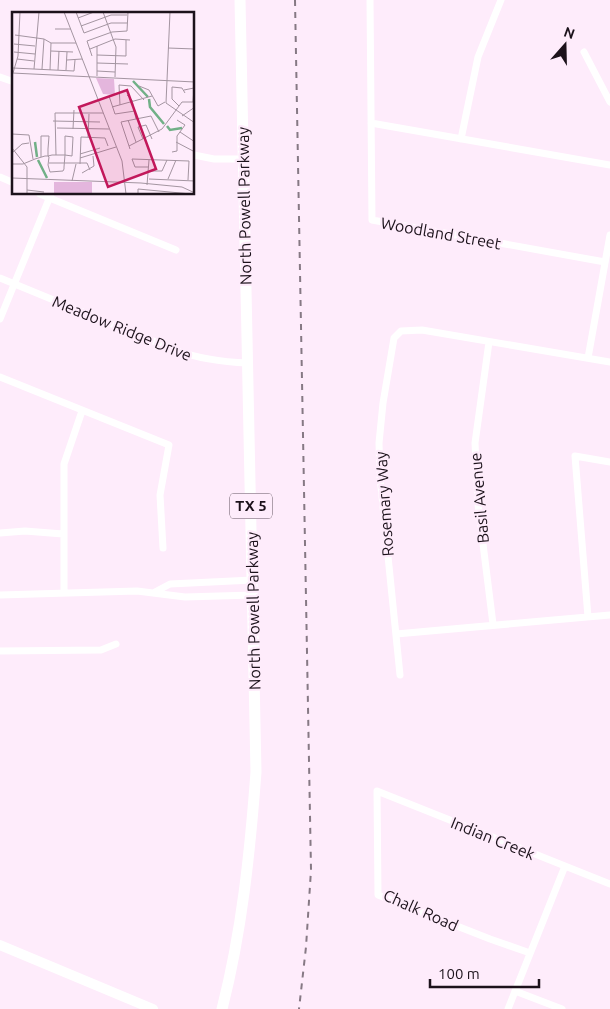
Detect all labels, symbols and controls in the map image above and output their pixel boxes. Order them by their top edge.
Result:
inset map [12,12,195,195]
north arrow [540,20,590,70]
text: N [562,23,577,42]
street label: North Powell Parkway [234,127,254,285]
street label: Woodland Street [379,214,503,253]
street label: Meadow Ridge Drive [50,292,194,364]
street label: Rosemary Way [371,451,397,557]
street label: Basil Avenue [466,452,492,544]
road number: TX 5 [230,494,272,518]
street label: North Powell Parkway [243,532,263,690]
street label: Indian Creek [448,813,538,863]
street label: Chalk Road [381,886,461,934]
scale bar [430,956,539,988]
text: 100 m [438,965,480,982]

